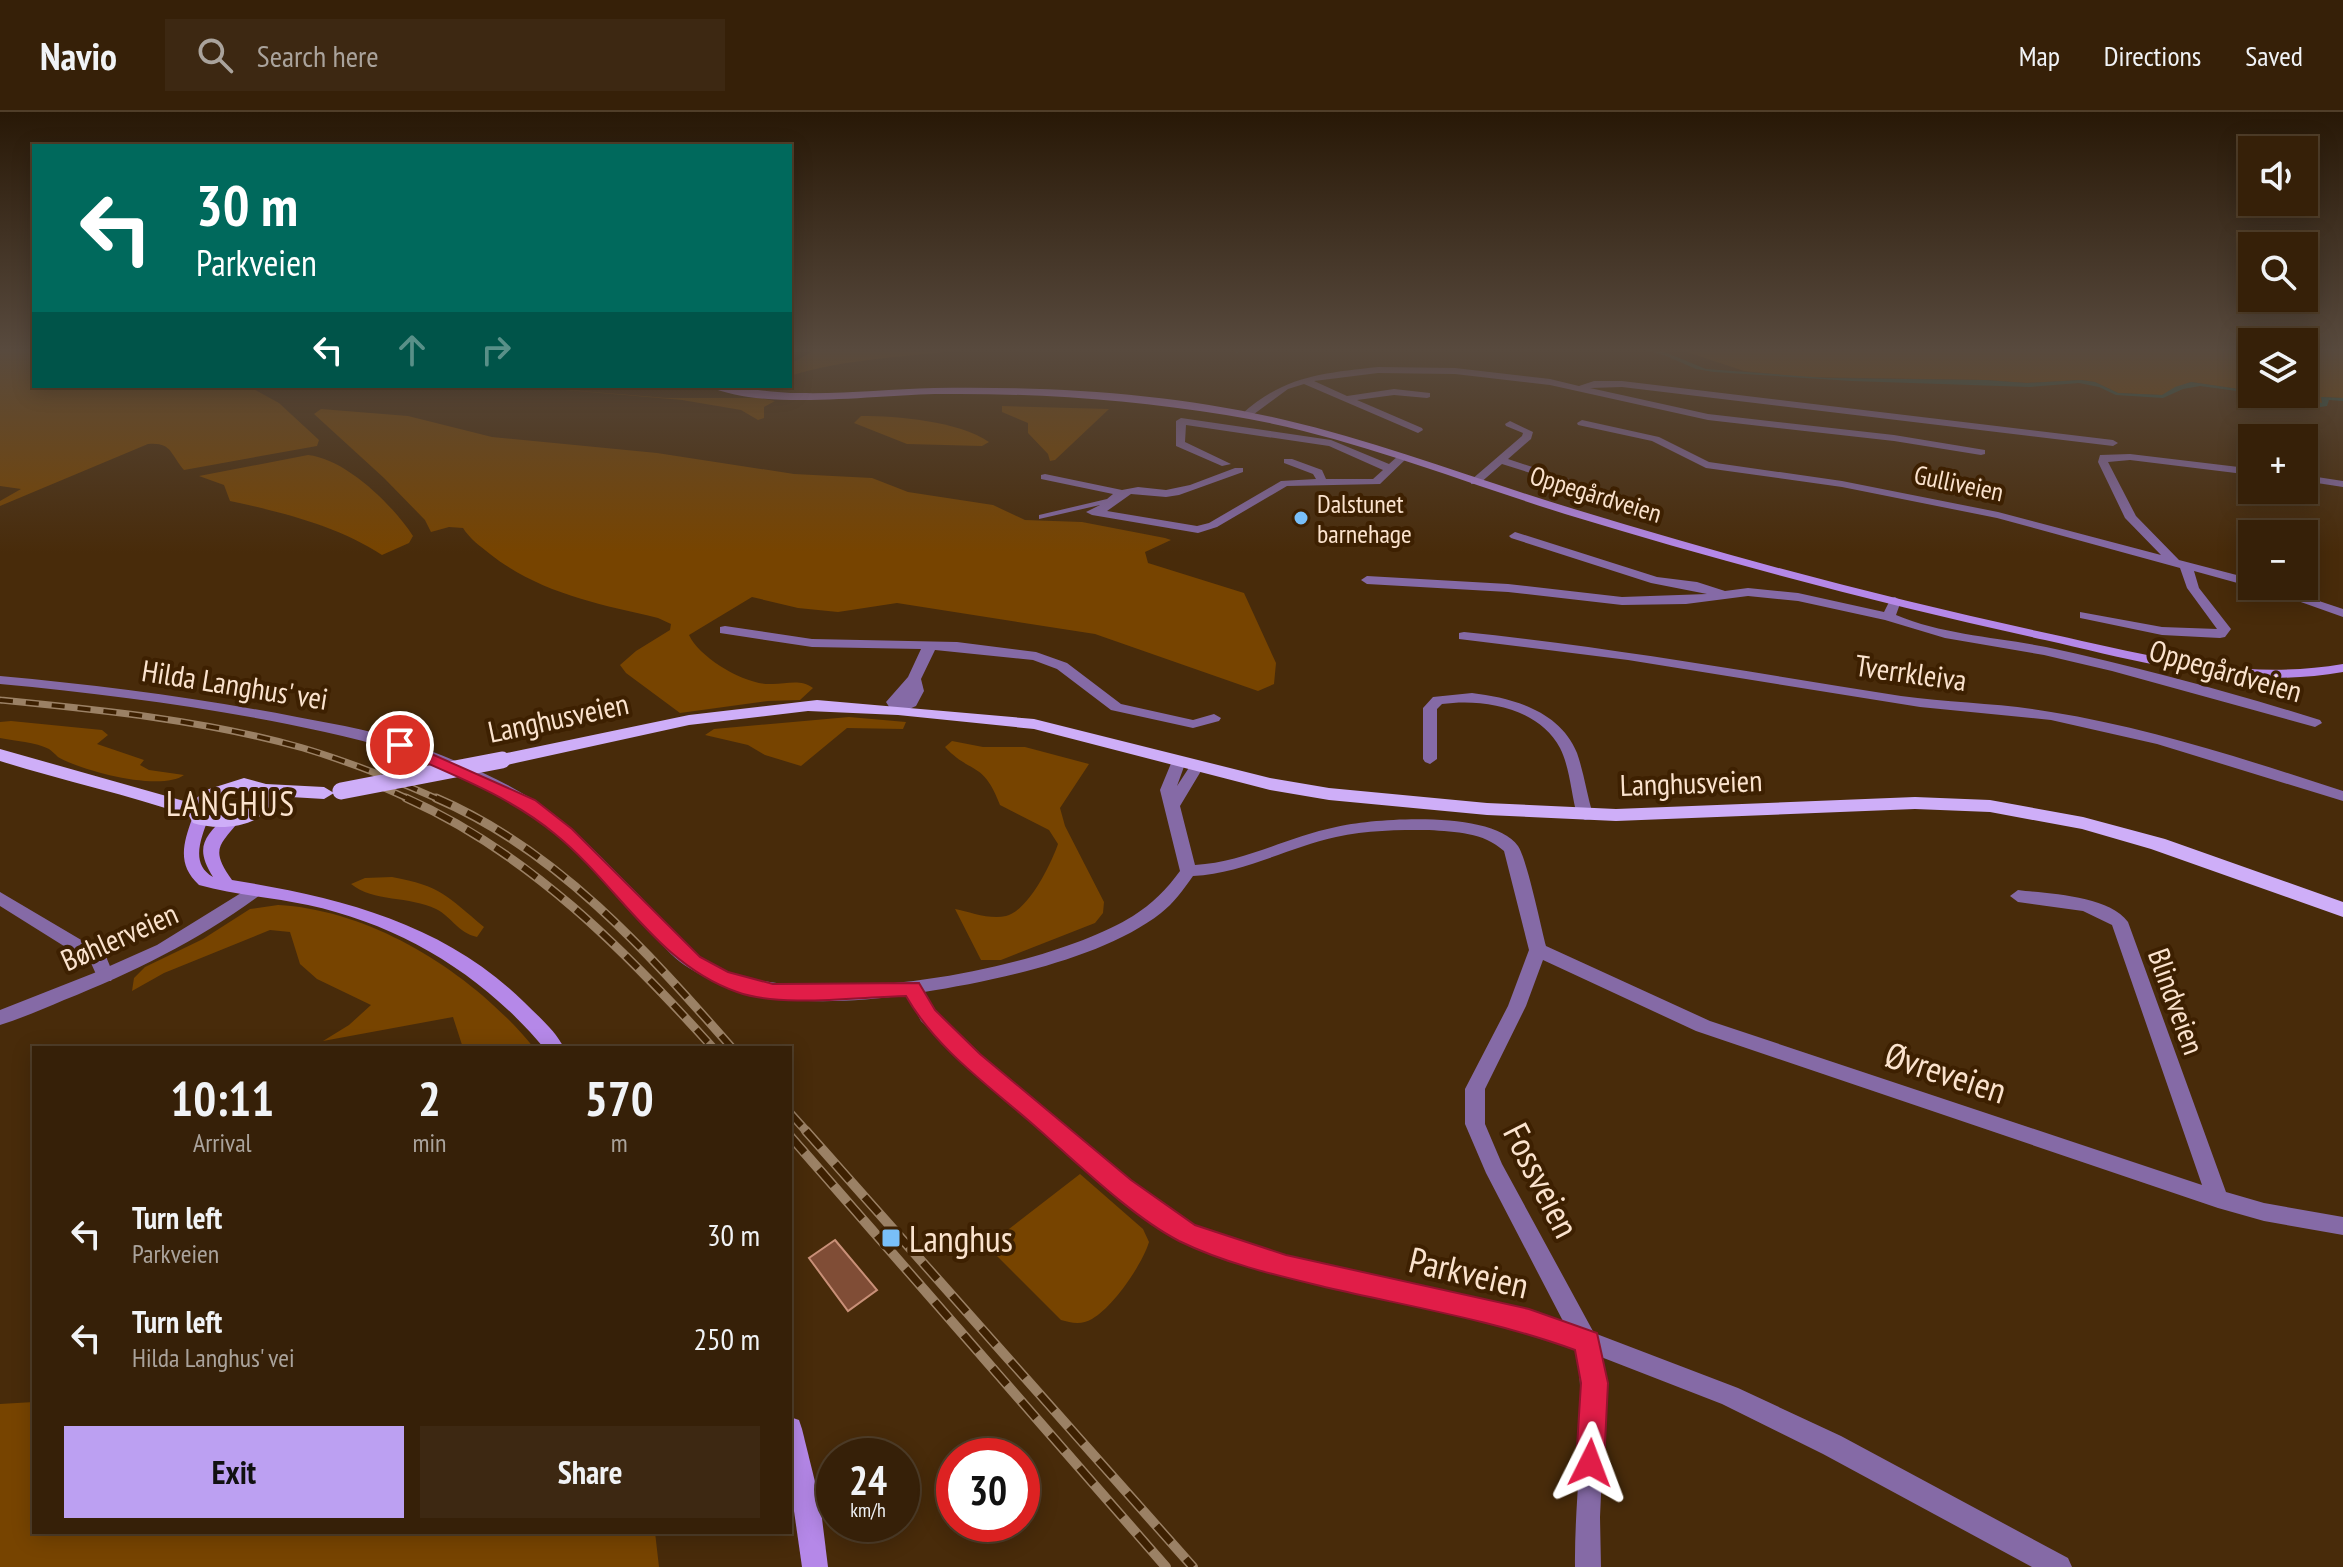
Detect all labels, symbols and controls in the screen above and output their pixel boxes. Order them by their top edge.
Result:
search box [165,19,725,91]
text: Navio [40,31,117,80]
icon: search [193,33,237,77]
text: Search here [257,36,379,75]
text: Map [2019,37,2060,74]
text: Directions [2104,37,2201,74]
text: Saved [2245,37,2303,74]
map controls [2238,136,2318,600]
button: sound [2238,136,2318,216]
text: 30 m [196,169,298,241]
icon: left [64,176,168,280]
button: search [2238,232,2318,312]
text: Parkveien [196,239,317,286]
icon: left [306,328,350,372]
icon: ahead [390,328,434,372]
icon: right [474,328,518,372]
button: layers [2238,328,2318,408]
button: + [2238,424,2318,504]
street label: Gulliveien [1911,457,2007,509]
street label: Oppegårdveien [1526,458,1666,530]
place label: Dalstunet barnehage [1317,487,1412,550]
marker: Dalstunet barnehage [1292,509,1310,527]
button: − [2238,520,2318,600]
street label: Oppegårdveien [2145,630,2307,710]
street label: Tverrkleiva [1853,645,1969,699]
street label: Hilda Langhus' vei [139,650,331,718]
street label: Langhusveien [484,683,632,751]
pin [366,711,434,779]
icon: arrive [378,723,422,767]
street label: Langhusveien [1619,760,1763,804]
district label: LANGHUS [166,781,296,825]
street label: Bøhlerveien [54,893,184,979]
street label: Blindveien [2140,943,2214,1059]
street label: Øvreveien [1879,1030,2013,1114]
text: 10:11 [170,1067,274,1129]
text: 2 [418,1067,441,1129]
text: 570 [585,1067,654,1129]
street label: Fossveien [1493,1115,1591,1245]
text: Arrival [193,1126,252,1159]
text: min [412,1126,446,1159]
text: m [611,1126,628,1159]
text: Turn left [132,1198,222,1237]
icon: left [64,1212,108,1256]
text: 30 m [707,1215,760,1254]
place label: Langhus [909,1215,1013,1262]
marker: Langhus [880,1227,902,1249]
street label: Parkveien [1405,1236,1533,1308]
text: Parkveien [132,1237,219,1270]
text: Turn left [132,1302,222,1341]
icon: left [64,1316,108,1360]
text: 250 m [694,1319,760,1358]
text: Hilda Langhus' vei [132,1341,295,1374]
position arrow [1548,1421,1632,1505]
button: Exit [64,1426,404,1518]
button: Share [420,1426,760,1518]
speed limit sign: 30 [936,1438,1040,1542]
text: 24 [849,1454,887,1506]
text: km/h [850,1497,886,1523]

